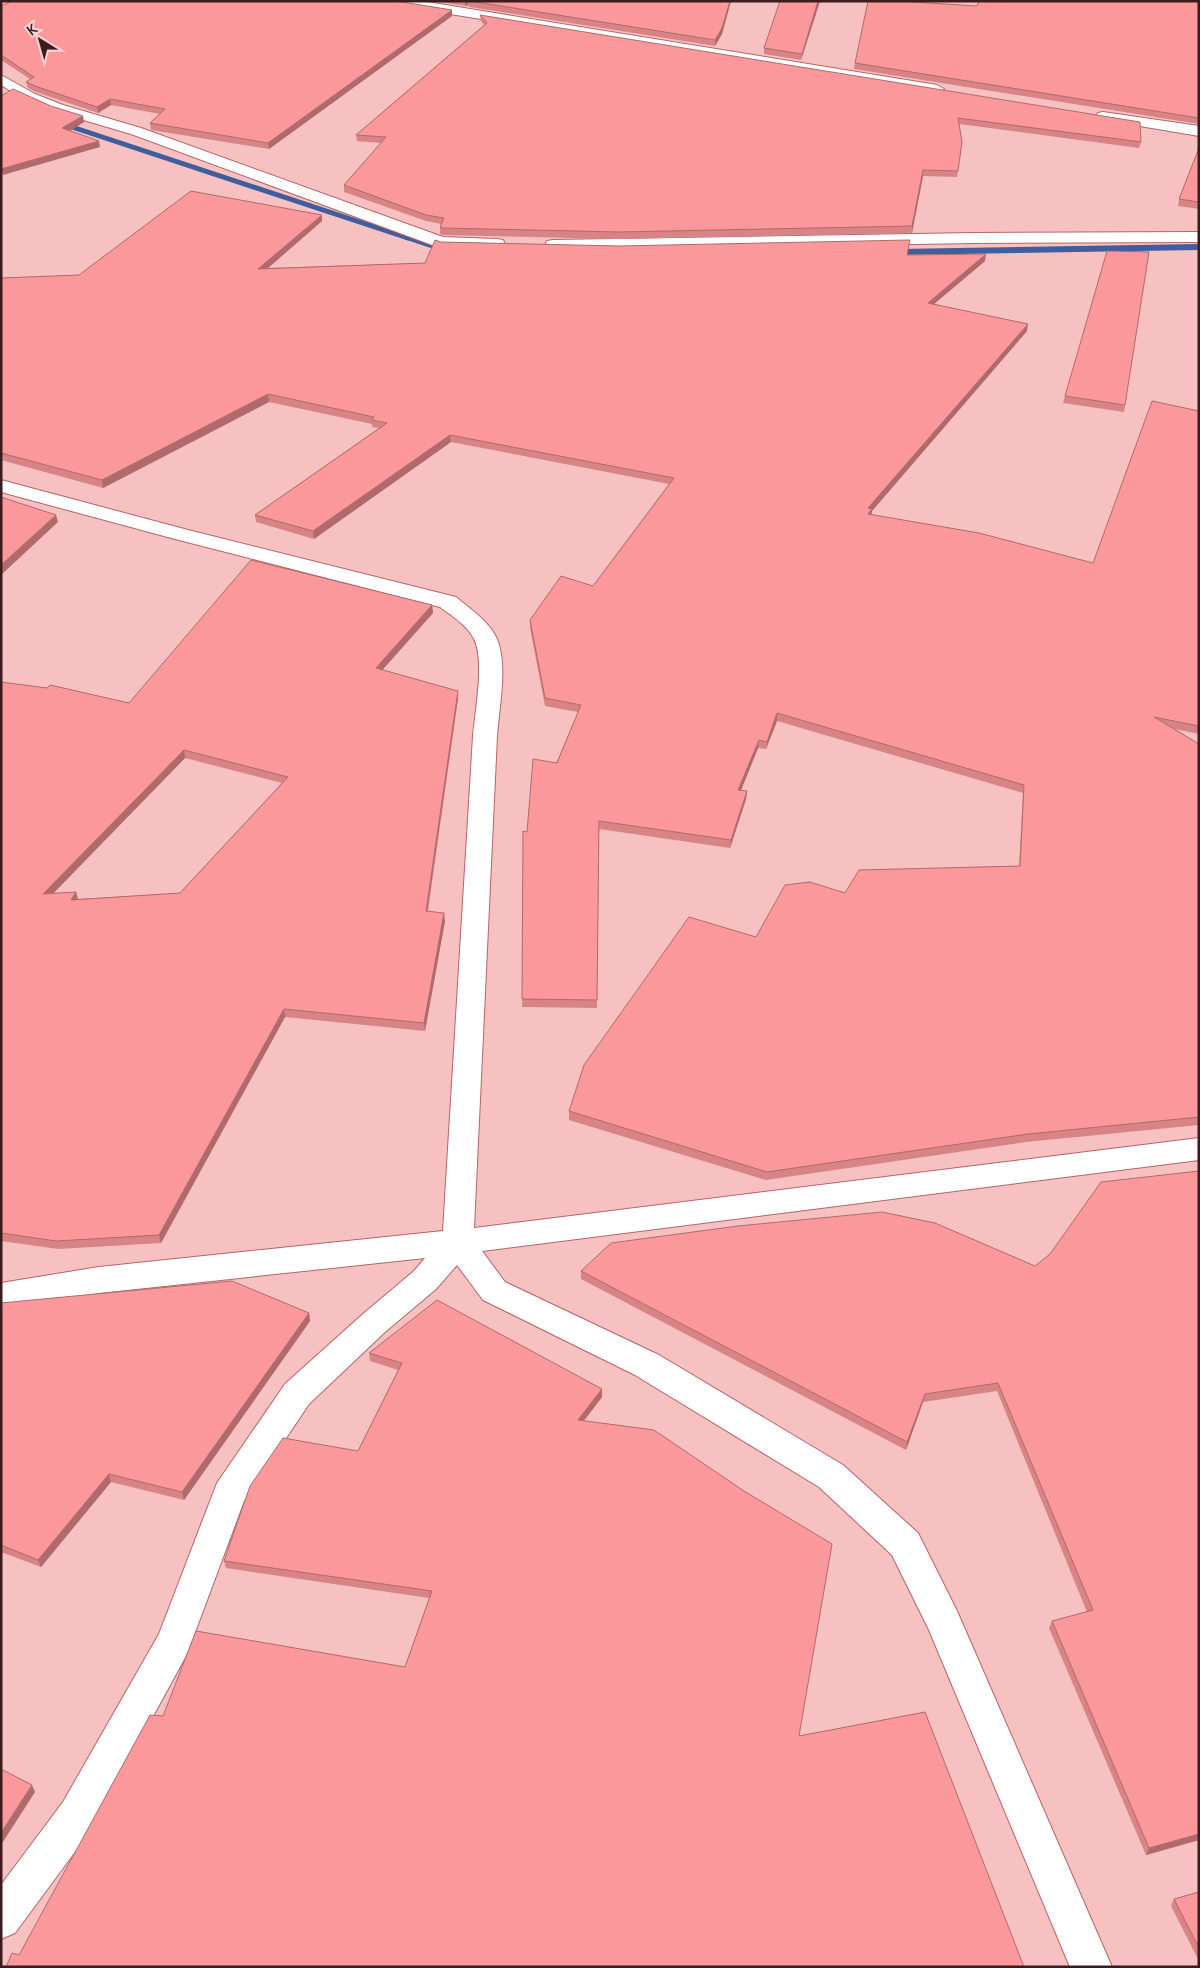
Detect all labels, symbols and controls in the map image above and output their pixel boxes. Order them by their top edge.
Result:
north arrow [15,15,65,65]
text: K [23,18,42,40]

